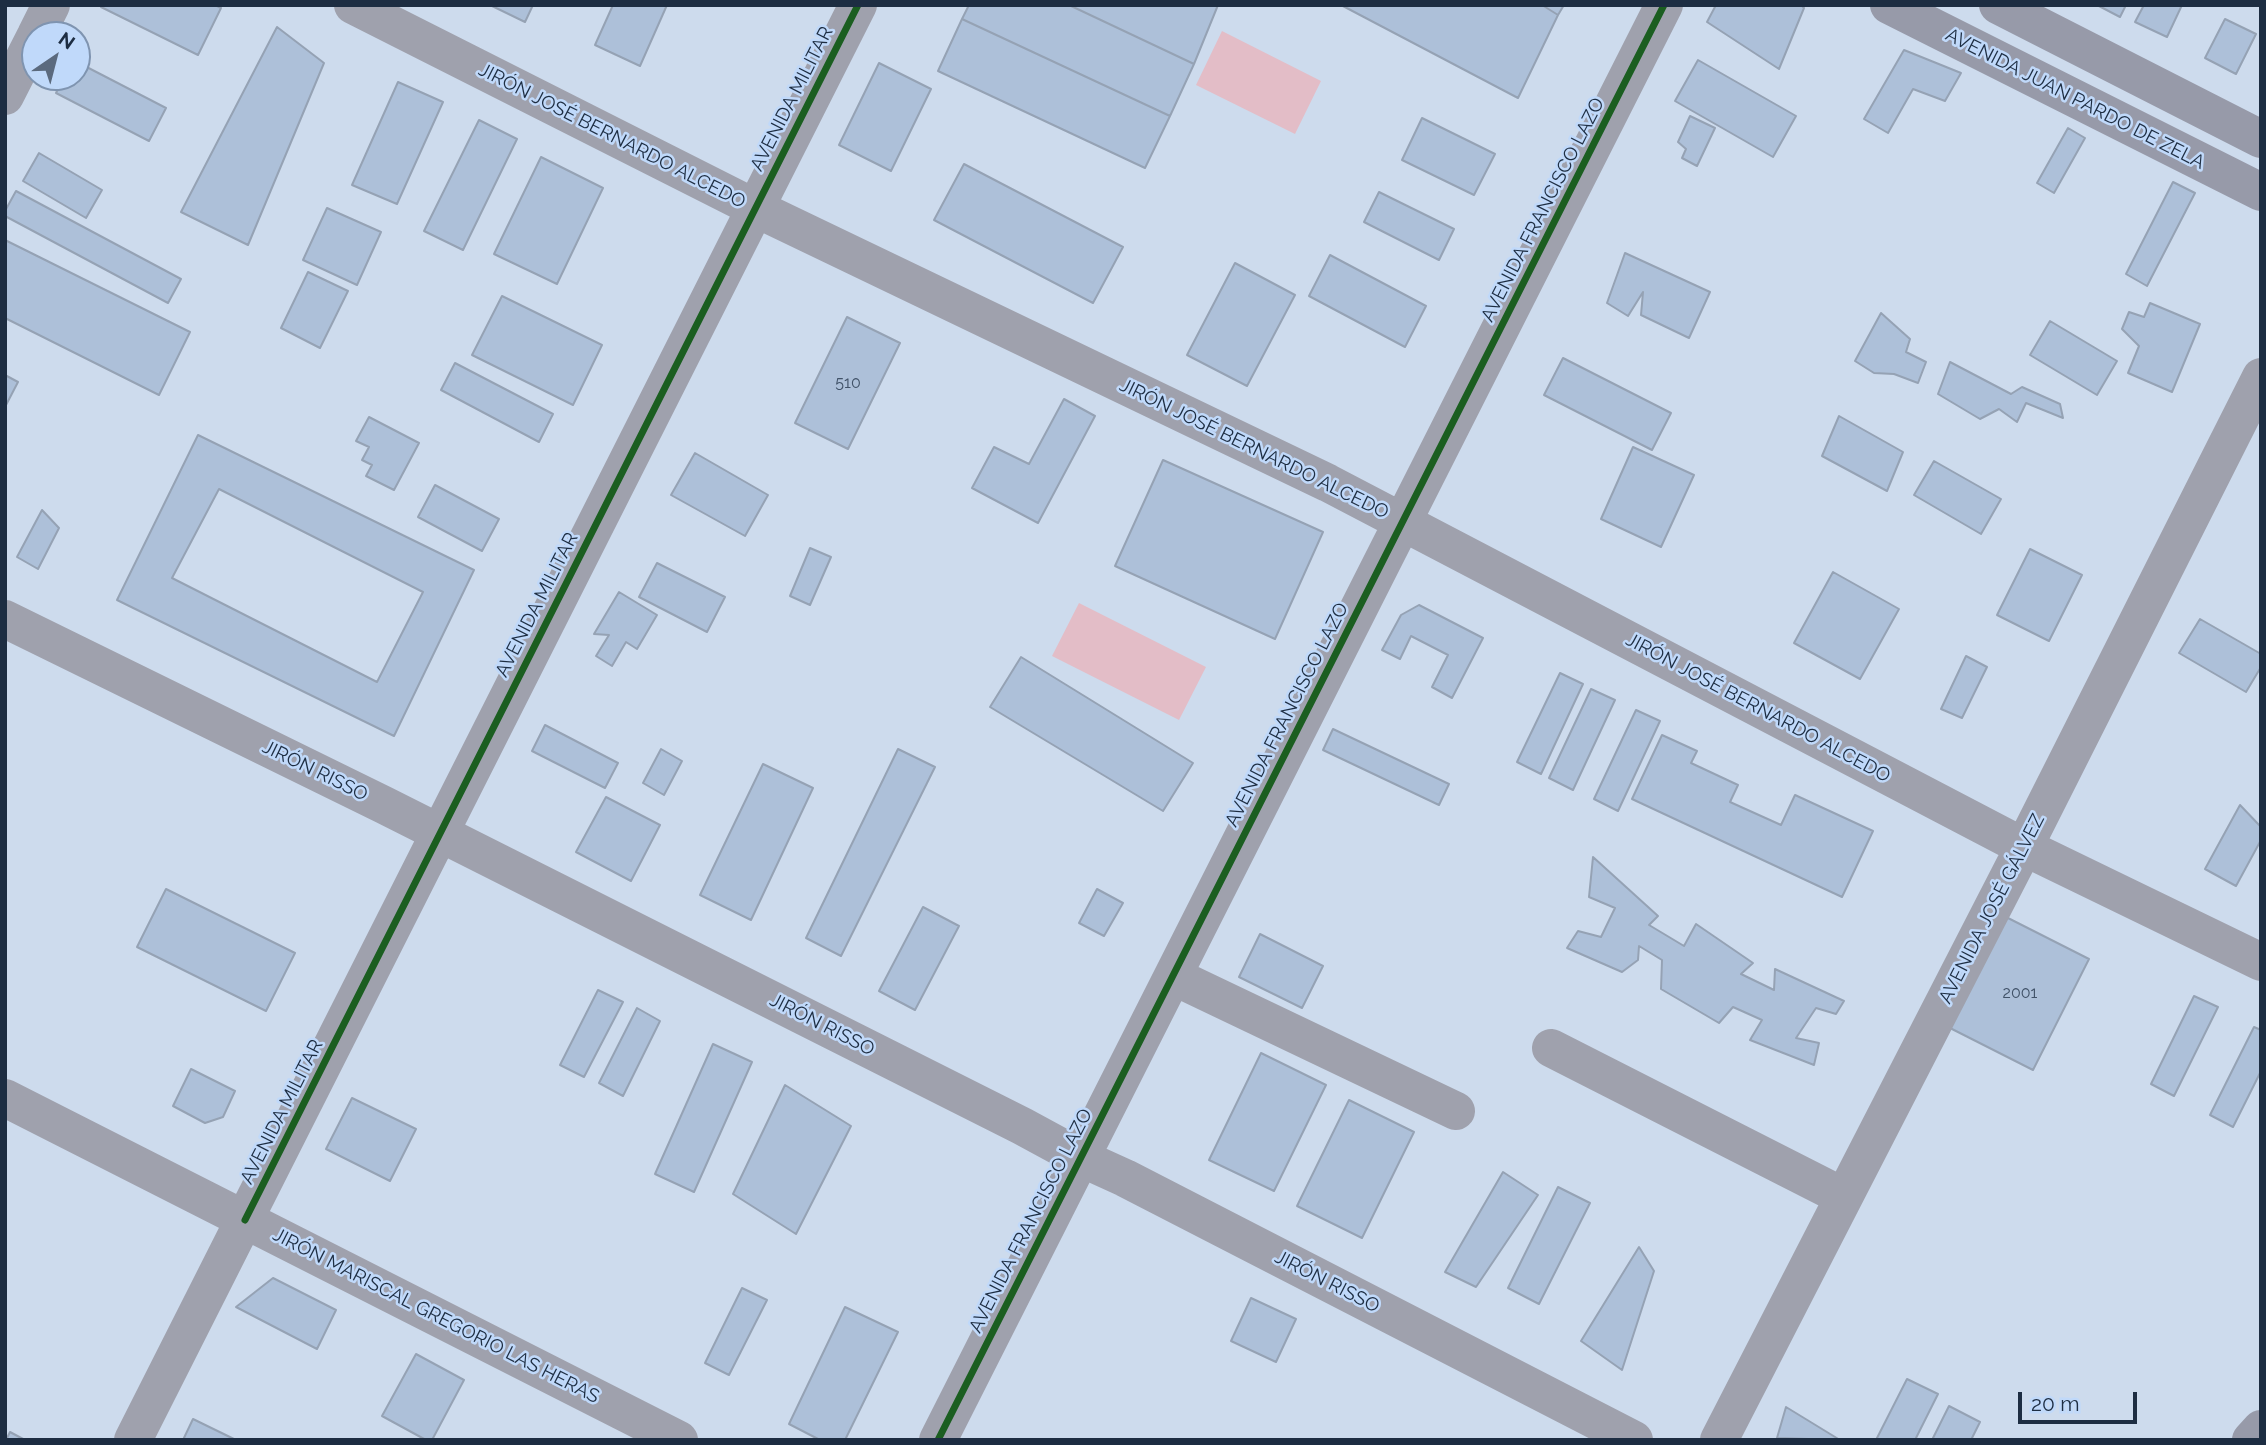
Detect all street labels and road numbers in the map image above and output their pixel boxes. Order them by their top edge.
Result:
street label: AVENIDA MILITAR [746,23,838,175]
street label: AVENIDA JUAN PARDO DE ZELA [1942,23,2208,175]
street label: JIRÓN JOSÉ BERNARDO ALCEDO [475,59,749,213]
street label: AVENIDA FRANCISCO LAZO [1476,94,1610,326]
street label: JIRÓN JOSÉ BERNARDO ALCEDO [1116,374,1392,524]
street label: AVENIDA MILITAR [491,529,583,681]
street label: AVENIDA FRANCISCO LAZO [1220,599,1354,831]
street label: JIRÓN JOSÉ BERNARDO ALCEDO [1622,628,1894,788]
street label: JIRÓN RISSO [259,736,371,806]
street label: AVENIDA JOSÉ GÁLVEZ [1934,810,2050,1008]
street label: JIRÓN RISSO [766,989,878,1061]
street label: AVENIDA MILITAR [236,1036,328,1188]
street label: AVENIDA FRANCISCO LAZO [964,1105,1098,1337]
street label: JIRÓN MARISCAL GREGORIO LAS HERAS [269,1223,603,1409]
street label: JIRÓN RISSO [1271,1246,1383,1318]

